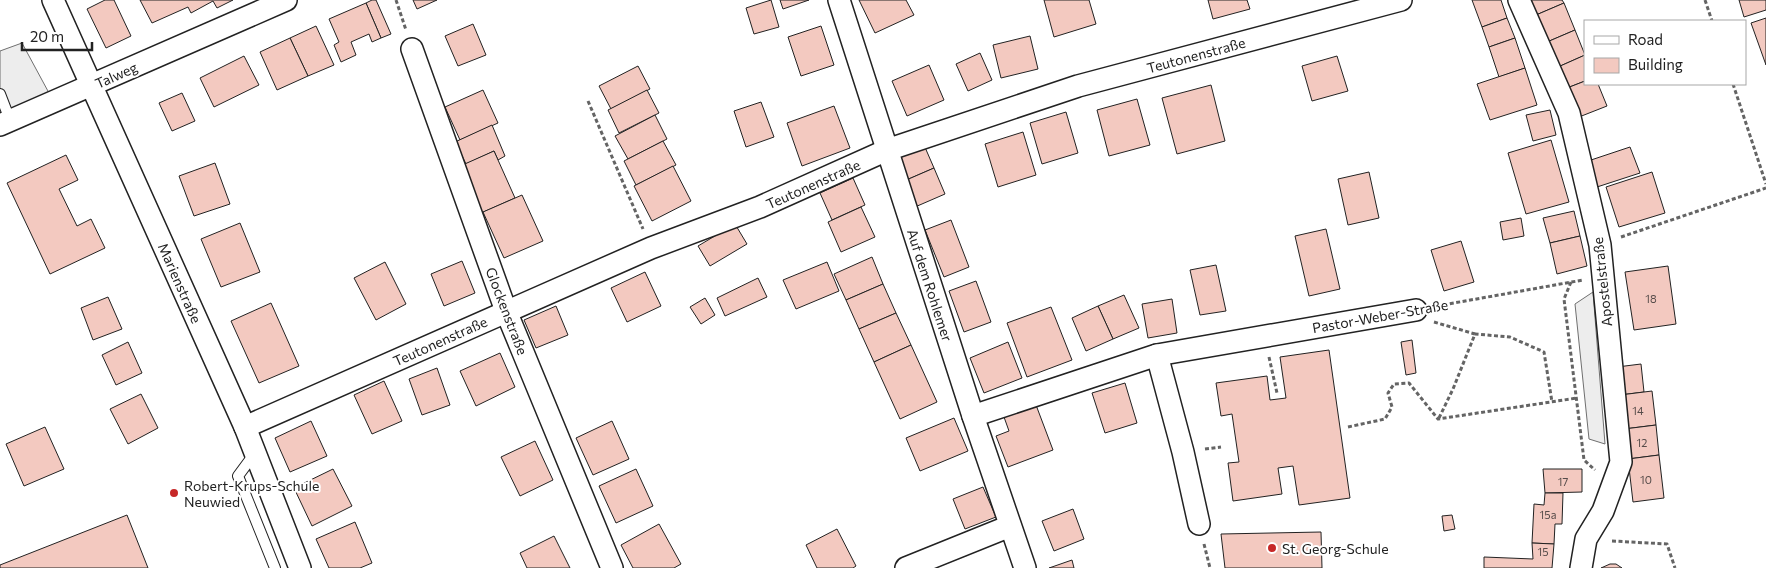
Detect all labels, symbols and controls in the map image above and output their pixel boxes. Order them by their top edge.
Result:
scale bar [22,20,92,52]
legend [1584,20,1746,85]
text: 20 m [30,27,64,45]
text: Road [1628,30,1663,48]
street label: Teutonenstraße [1145,34,1247,76]
text: Building [1628,55,1683,73]
street label: Talweg [92,58,140,92]
street label: Teutonenstraße [763,156,863,212]
street label: Auf dem Rohlemer [904,227,956,344]
street label: Apostelstraße [1589,236,1615,328]
street label: Marienstraße [155,240,205,326]
street label: Glockenstraße [482,265,532,357]
house number: 18 [1645,292,1657,305]
street label: Pastor-Weber-Straße [1311,296,1449,336]
street label: Teutonenstraße [390,313,490,369]
house number: 14 [1632,404,1644,417]
house number: 12 [1637,436,1647,449]
house number: 10 [1640,473,1652,486]
house number: 17 [1558,475,1568,488]
place label: Robert-Krups-Schule Neuwied [184,477,319,510]
marker: Robert-Krups-Schule Neuwied [168,487,180,499]
house number: 15a [1540,508,1556,521]
place label: St. Georg-Schule [1282,540,1389,557]
marker: St. Georg-Schule [1266,542,1278,554]
house number: 15 [1537,545,1549,558]

